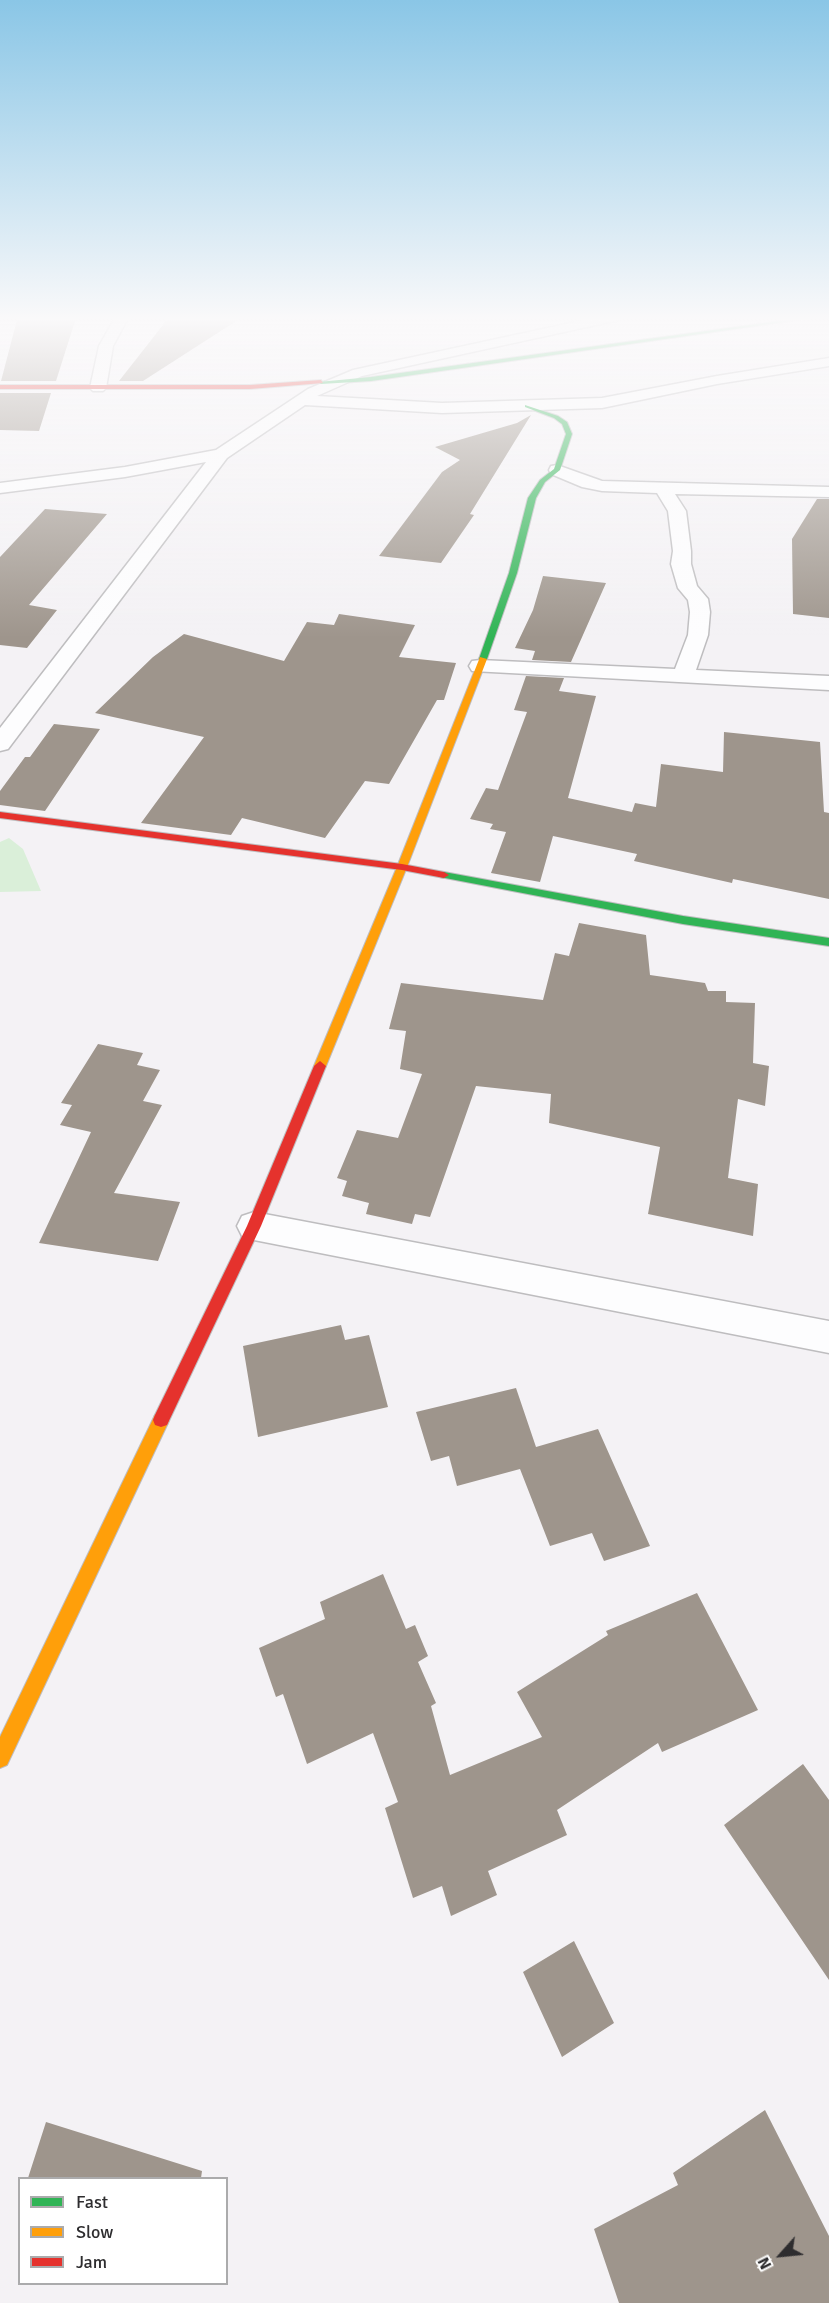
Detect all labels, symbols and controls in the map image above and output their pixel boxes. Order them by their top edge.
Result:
legend [18,2177,228,2285]
text: Fast [76,2191,108,2213]
text: Slow [76,2221,113,2243]
north arrow [751,2225,811,2285]
text: Jam [76,2251,107,2273]
text: N [754,2254,776,2273]

